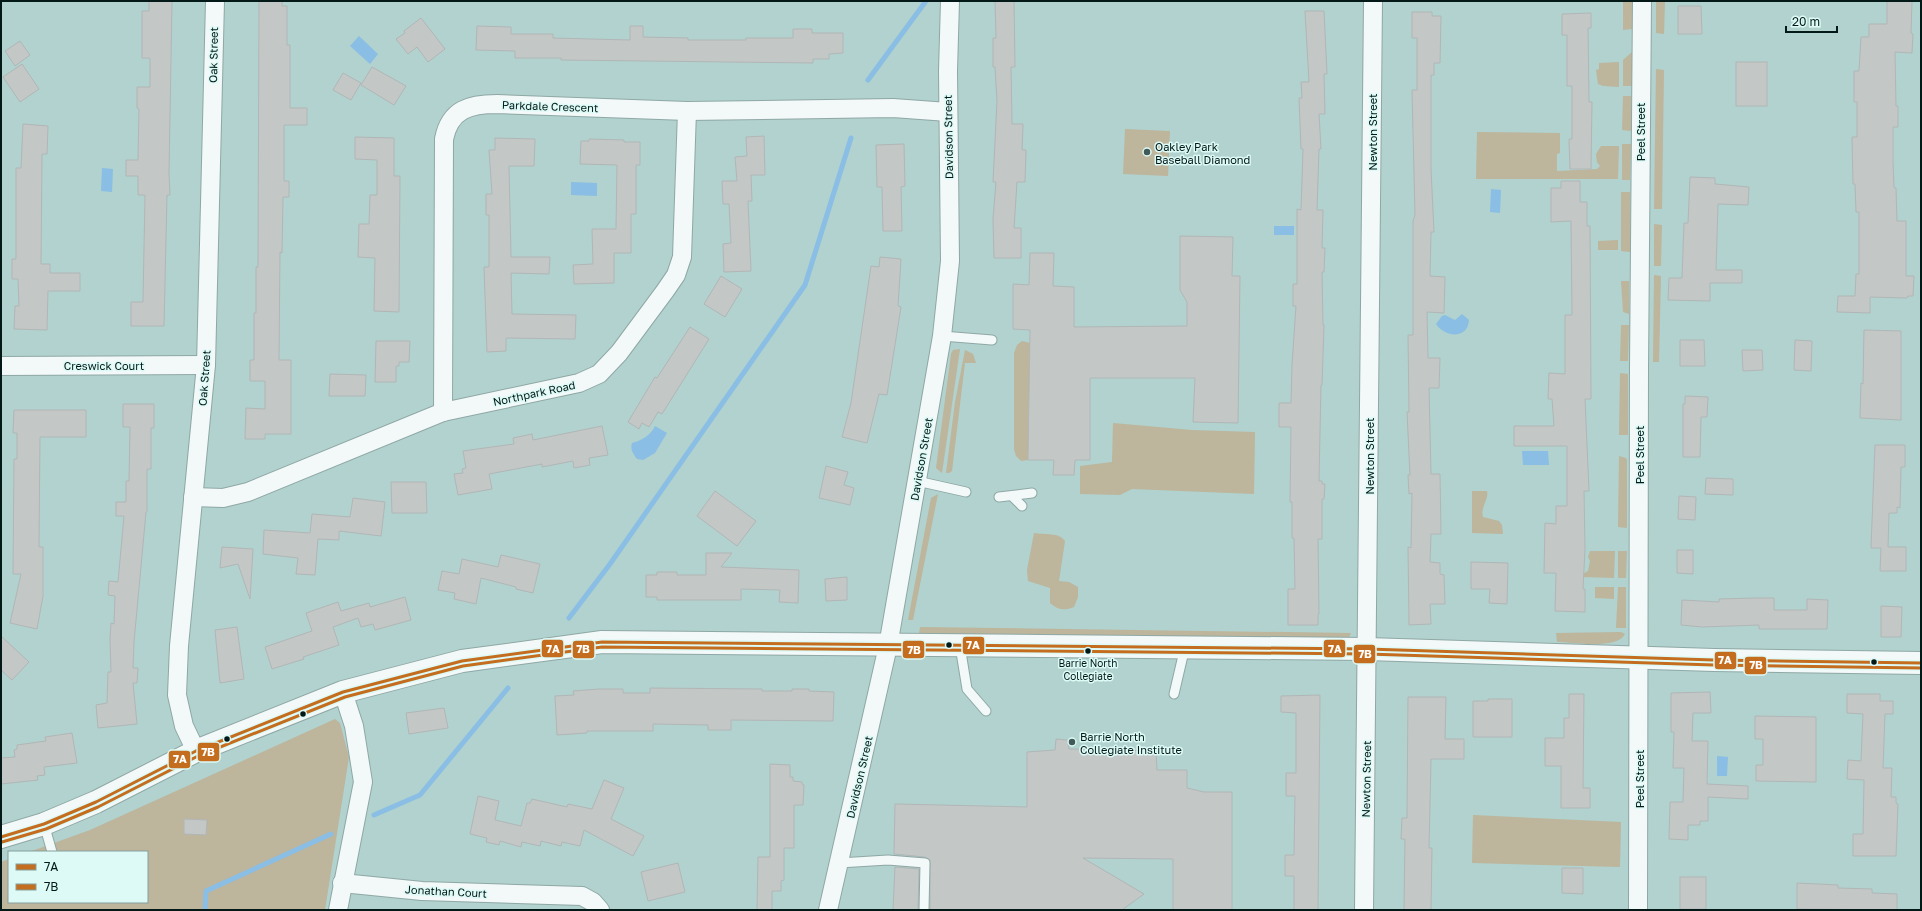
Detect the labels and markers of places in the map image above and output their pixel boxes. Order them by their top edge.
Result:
place label: Oakley Park Baseball Diamond [1155,140,1250,166]
marker: Oakley Park Baseball Diamond [1142,147,1152,157]
unlabelled marker [944,640,954,650]
marker: Barrie North Collegiate [1083,646,1093,656]
place label: Barrie North Collegiate [1059,657,1117,682]
unlabelled marker [1869,657,1879,667]
unlabelled marker [298,709,308,719]
place label: Barrie North Collegiate Institute [1080,730,1182,756]
unlabelled marker [222,734,232,744]
marker: Barrie North Collegiate Institute [1067,737,1077,747]

